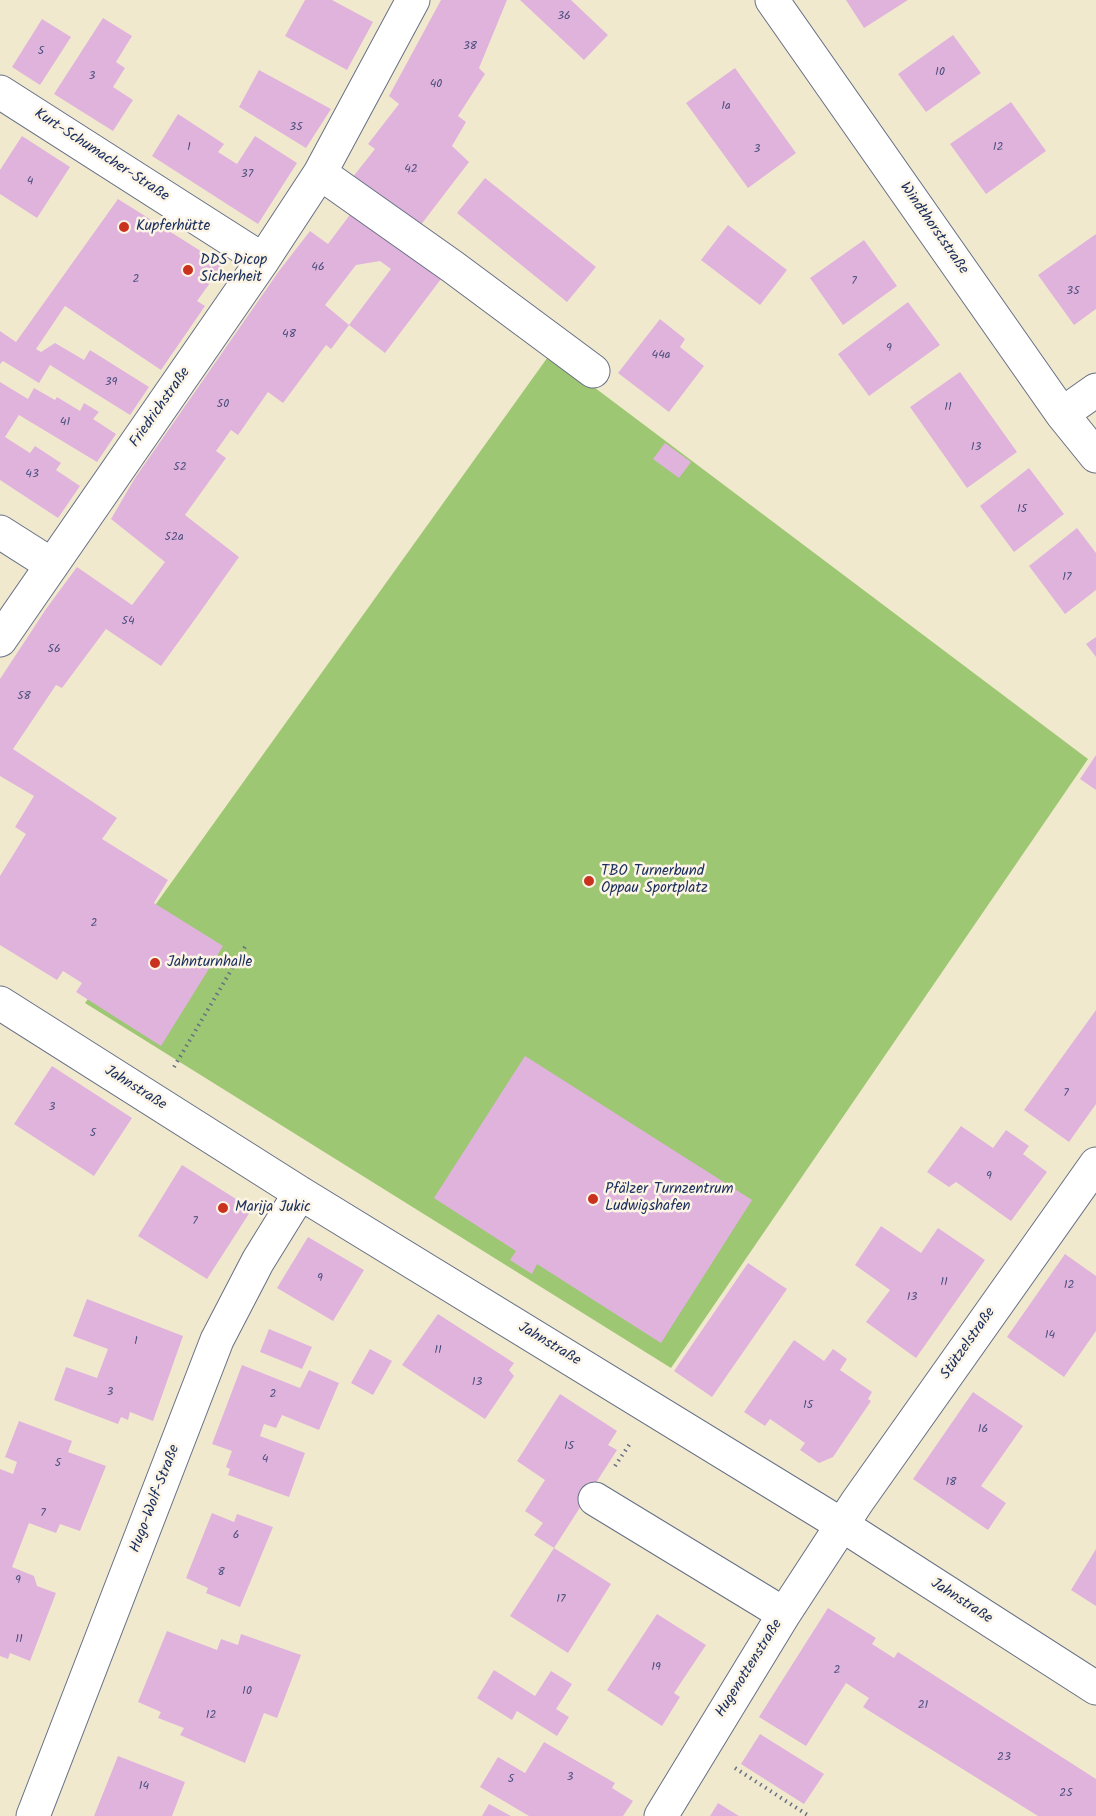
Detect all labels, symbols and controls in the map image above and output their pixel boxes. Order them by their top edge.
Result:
house number: 36 [557,10,571,24]
house number: 38 [463,40,477,54]
house number: 5 [38,45,44,59]
house number: 10 [935,66,945,80]
house number: 3 [89,70,95,84]
house number: 40 [430,78,442,92]
house number: 1a [721,100,731,114]
street label: Kurt-Schumacher-Straße [30,106,172,206]
house number: 35 [289,121,303,135]
house number: 1 [187,141,191,155]
house number: 12 [993,141,1003,155]
house number: 3 [754,143,760,157]
house number: 42 [404,163,418,177]
house number: 37 [241,168,253,182]
house number: 4 [27,175,33,189]
street label: Windthorststraße [895,179,971,279]
place label: Kupferhütte [136,218,210,236]
marker: Kupferhütte [117,220,131,234]
place label: DDS Dicop Sicherheit [200,252,267,287]
house number: 46 [311,261,325,275]
marker: DDS Dicop Sicherheit [181,263,195,277]
house number: 2 [133,273,139,287]
house number: 7 [851,275,857,289]
house number: 35 [1066,285,1080,299]
house number: 48 [282,328,296,342]
house number: 9 [886,342,892,356]
house number: 44a [652,349,670,363]
street label: Friedrichstraße [127,365,195,451]
house number: 39 [105,376,117,390]
house number: 50 [217,398,229,412]
house number: 11 [944,401,952,415]
house number: 41 [60,416,70,430]
house number: 13 [971,441,981,455]
house number: 52 [173,461,187,475]
house number: 43 [25,468,39,482]
house number: 15 [1017,503,1027,517]
house number: 52a [164,531,184,545]
house number: 17 [1062,571,1072,585]
house number: 54 [121,615,135,629]
house number: 56 [47,643,61,657]
house number: 58 [17,690,31,704]
place label: TBO Turnerbund Oppau Sportplatz [601,863,708,898]
marker: TBO Turnerbund Oppau Sportplatz [582,874,596,888]
house number: 2 [91,917,97,931]
place label: Jahnturnhalle [167,954,252,972]
marker: Jahnturnhalle [148,956,162,970]
street label: Jahnstraße [101,1063,169,1115]
house number: 7 [1063,1087,1069,1101]
house number: 3 [49,1101,55,1115]
house number: 5 [90,1127,96,1141]
house number: 9 [986,1170,992,1184]
place label: Pfälzer Turnzentrum Ludwigshafen [605,1181,733,1216]
marker: Pfälzer Turnzentrum Ludwigshafen [586,1192,600,1206]
place label: Marija Jukic [235,1199,311,1217]
marker: Marija Jukic [216,1201,230,1215]
house number: 7 [192,1215,198,1229]
house number: 9 [317,1272,323,1286]
house number: 11 [940,1276,948,1290]
house number: 12 [1064,1279,1074,1293]
house number: 13 [907,1291,917,1305]
street label: Stützelstraße [938,1305,1000,1383]
street label: Jahnstraße [514,1319,584,1371]
house number: 14 [1045,1329,1055,1343]
house number: 1 [134,1335,138,1349]
house number: 11 [434,1344,442,1358]
house number: 13 [472,1376,482,1390]
house number: 3 [107,1386,113,1400]
house number: 2 [270,1388,276,1402]
house number: 15 [803,1399,813,1413]
house number: 16 [978,1423,988,1437]
house number: 15 [564,1440,574,1454]
street label: Hugo-Wolf-Straße [127,1443,185,1555]
house number: 4 [262,1453,268,1467]
house number: 5 [55,1457,61,1471]
house number: 18 [946,1476,956,1490]
house number: 7 [40,1507,46,1521]
house number: 6 [233,1529,239,1543]
house number: 8 [217,1566,225,1580]
house number: 9 [15,1574,21,1588]
street label: Jahnstraße [927,1575,995,1629]
house number: 17 [556,1593,566,1607]
street label: Hugenottenstraße [713,1617,787,1721]
house number: 11 [15,1633,23,1647]
house number: 19 [651,1661,661,1675]
house number: 2 [834,1664,840,1678]
house number: 10 [242,1685,252,1699]
house number: 21 [918,1699,928,1713]
house number: 12 [206,1709,216,1723]
house number: 23 [997,1751,1011,1765]
house number: 3 [567,1771,573,1785]
house number: 5 [508,1773,514,1787]
house number: 14 [139,1780,149,1794]
house number: 25 [1059,1787,1073,1801]

